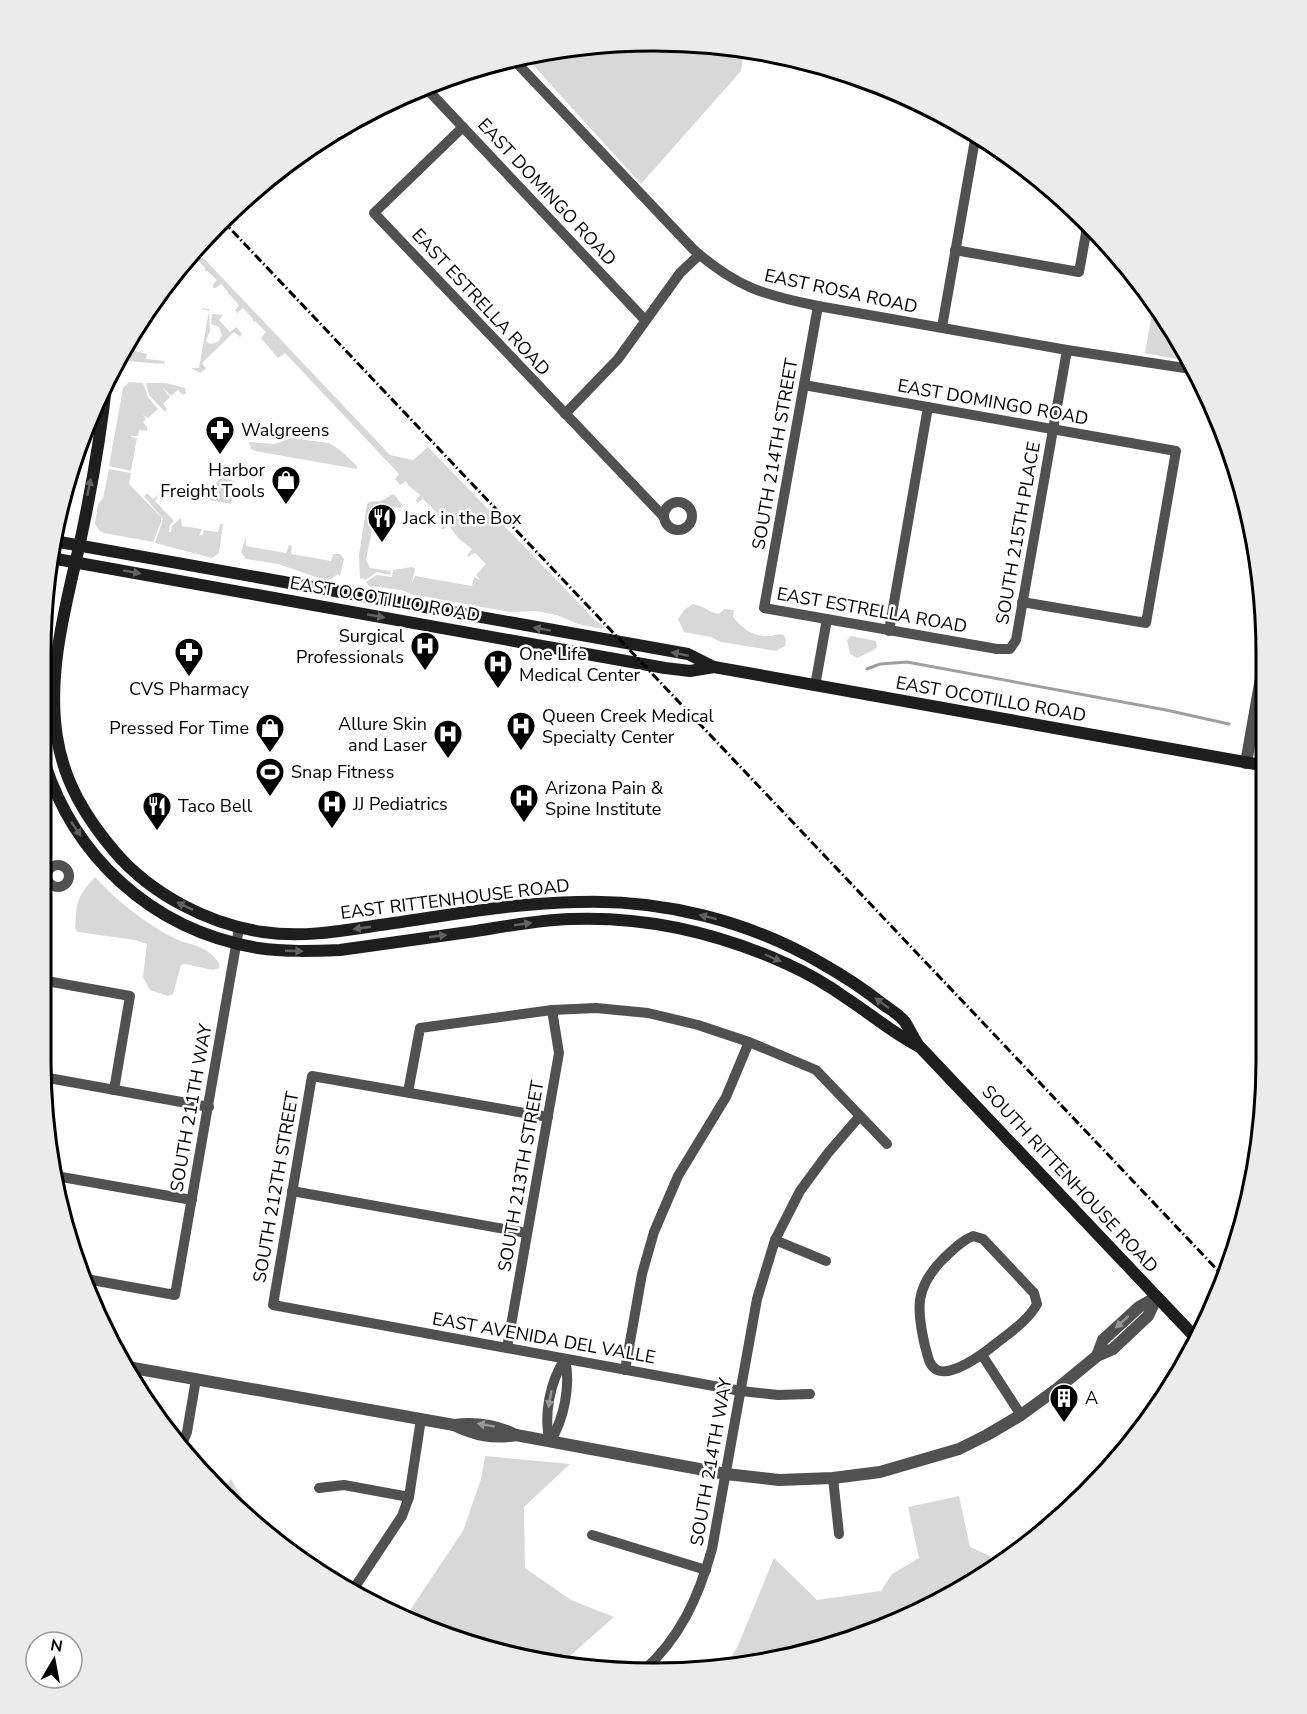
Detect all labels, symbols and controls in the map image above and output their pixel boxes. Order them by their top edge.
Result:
street label: EAST DOMINGO ROAD [472,113,622,271]
street label: EAST ESTRELLA ROAD [406,223,556,381]
street label: EAST ROSA ROAD [762,263,920,319]
street label: SOUTH 214TH STREET [746,356,804,552]
street label: EAST DOMINGO ROAD [896,373,1090,431]
pharmacy icon: Walgreens [204,414,236,456]
place label: Walgreens [241,418,329,442]
street label: SOUTH 215TH PLACE [990,440,1046,626]
place label: Harbor Freight Tools [160,458,266,503]
shop icon: Harbor Freight Tools [270,464,302,506]
one-way arrow [85,478,94,497]
restaurant icon: Jack in the Box [366,502,398,544]
place label: Jack in the Box [402,506,522,530]
one-way arrow [123,568,142,577]
street label: EAST OCOTILLO ROAD [288,570,482,628]
street label: EAST ESTRELLA ROAD [775,581,969,639]
one-way arrow [367,612,386,621]
place label: Surgical Professionals [296,624,405,669]
one-way arrow [532,624,551,633]
hospital icon: Surgical Professionals [409,630,441,672]
pharmacy icon: CVS Pharmacy [173,636,205,678]
place label: One Life Medical Center [519,642,640,687]
hospital icon: One Life Medical Center [482,648,514,690]
one-way arrow [671,648,690,658]
street label: EAST OCOTILLO ROAD [894,670,1088,728]
place label: CVS Pharmacy [129,677,250,701]
place label: Queen Creek Medical Specialty Center [542,704,715,749]
hospital icon: Queen Creek Medical Specialty Center [505,710,537,752]
shop icon: Pressed For Time [254,712,286,754]
place label: Allure Skin and Laser [338,712,428,757]
place label: Pressed For Time [109,716,249,740]
hospital icon: Allure Skin and Laser [432,718,464,760]
sports icon: Snap Fitness [254,756,286,798]
place label: Snap Fitness [291,760,394,784]
place label: Arizona Pain & Spine Institute [545,776,664,821]
hospital icon: Arizona Pain & Spine Institute [508,782,540,824]
hospital icon: JJ Pediatrics [316,788,348,830]
restaurant icon: Taco Bell [141,790,173,832]
place label: JJ Pediatrics [352,792,448,816]
place label: Taco Bell [178,794,253,818]
one-way arrow [70,821,82,837]
street label: EAST RITTENHOUSE ROAD [339,873,571,925]
one-way arrow [177,901,194,910]
one-way arrow [699,912,717,922]
one-way arrow [513,919,532,928]
one-way arrow [353,923,372,932]
one-way arrow [429,931,448,940]
one-way arrow [285,946,304,955]
one-way arrow [764,953,782,963]
one-way arrow [874,997,889,1009]
street label: SOUTH 211TH WAY [164,1022,218,1194]
street label: SOUTH 213TH STREET [492,1078,550,1274]
street label: SOUTH RITTENHOUSE ROAD [977,1080,1163,1278]
street label: SOUTH 212TH STREET [247,1089,305,1285]
street label: EAST AVENIDA DEL VALLE [431,1307,657,1369]
one-way arrow [1115,1315,1130,1328]
street label: SOUTH 214TH WAY [684,1376,738,1548]
building icon: A [1048,1382,1080,1424]
place label: A [1085,1386,1098,1410]
one-way arrow [545,1390,554,1409]
one-way arrow [476,1420,495,1429]
north arrow [24,1630,84,1690]
text: N [49,1634,64,1658]

